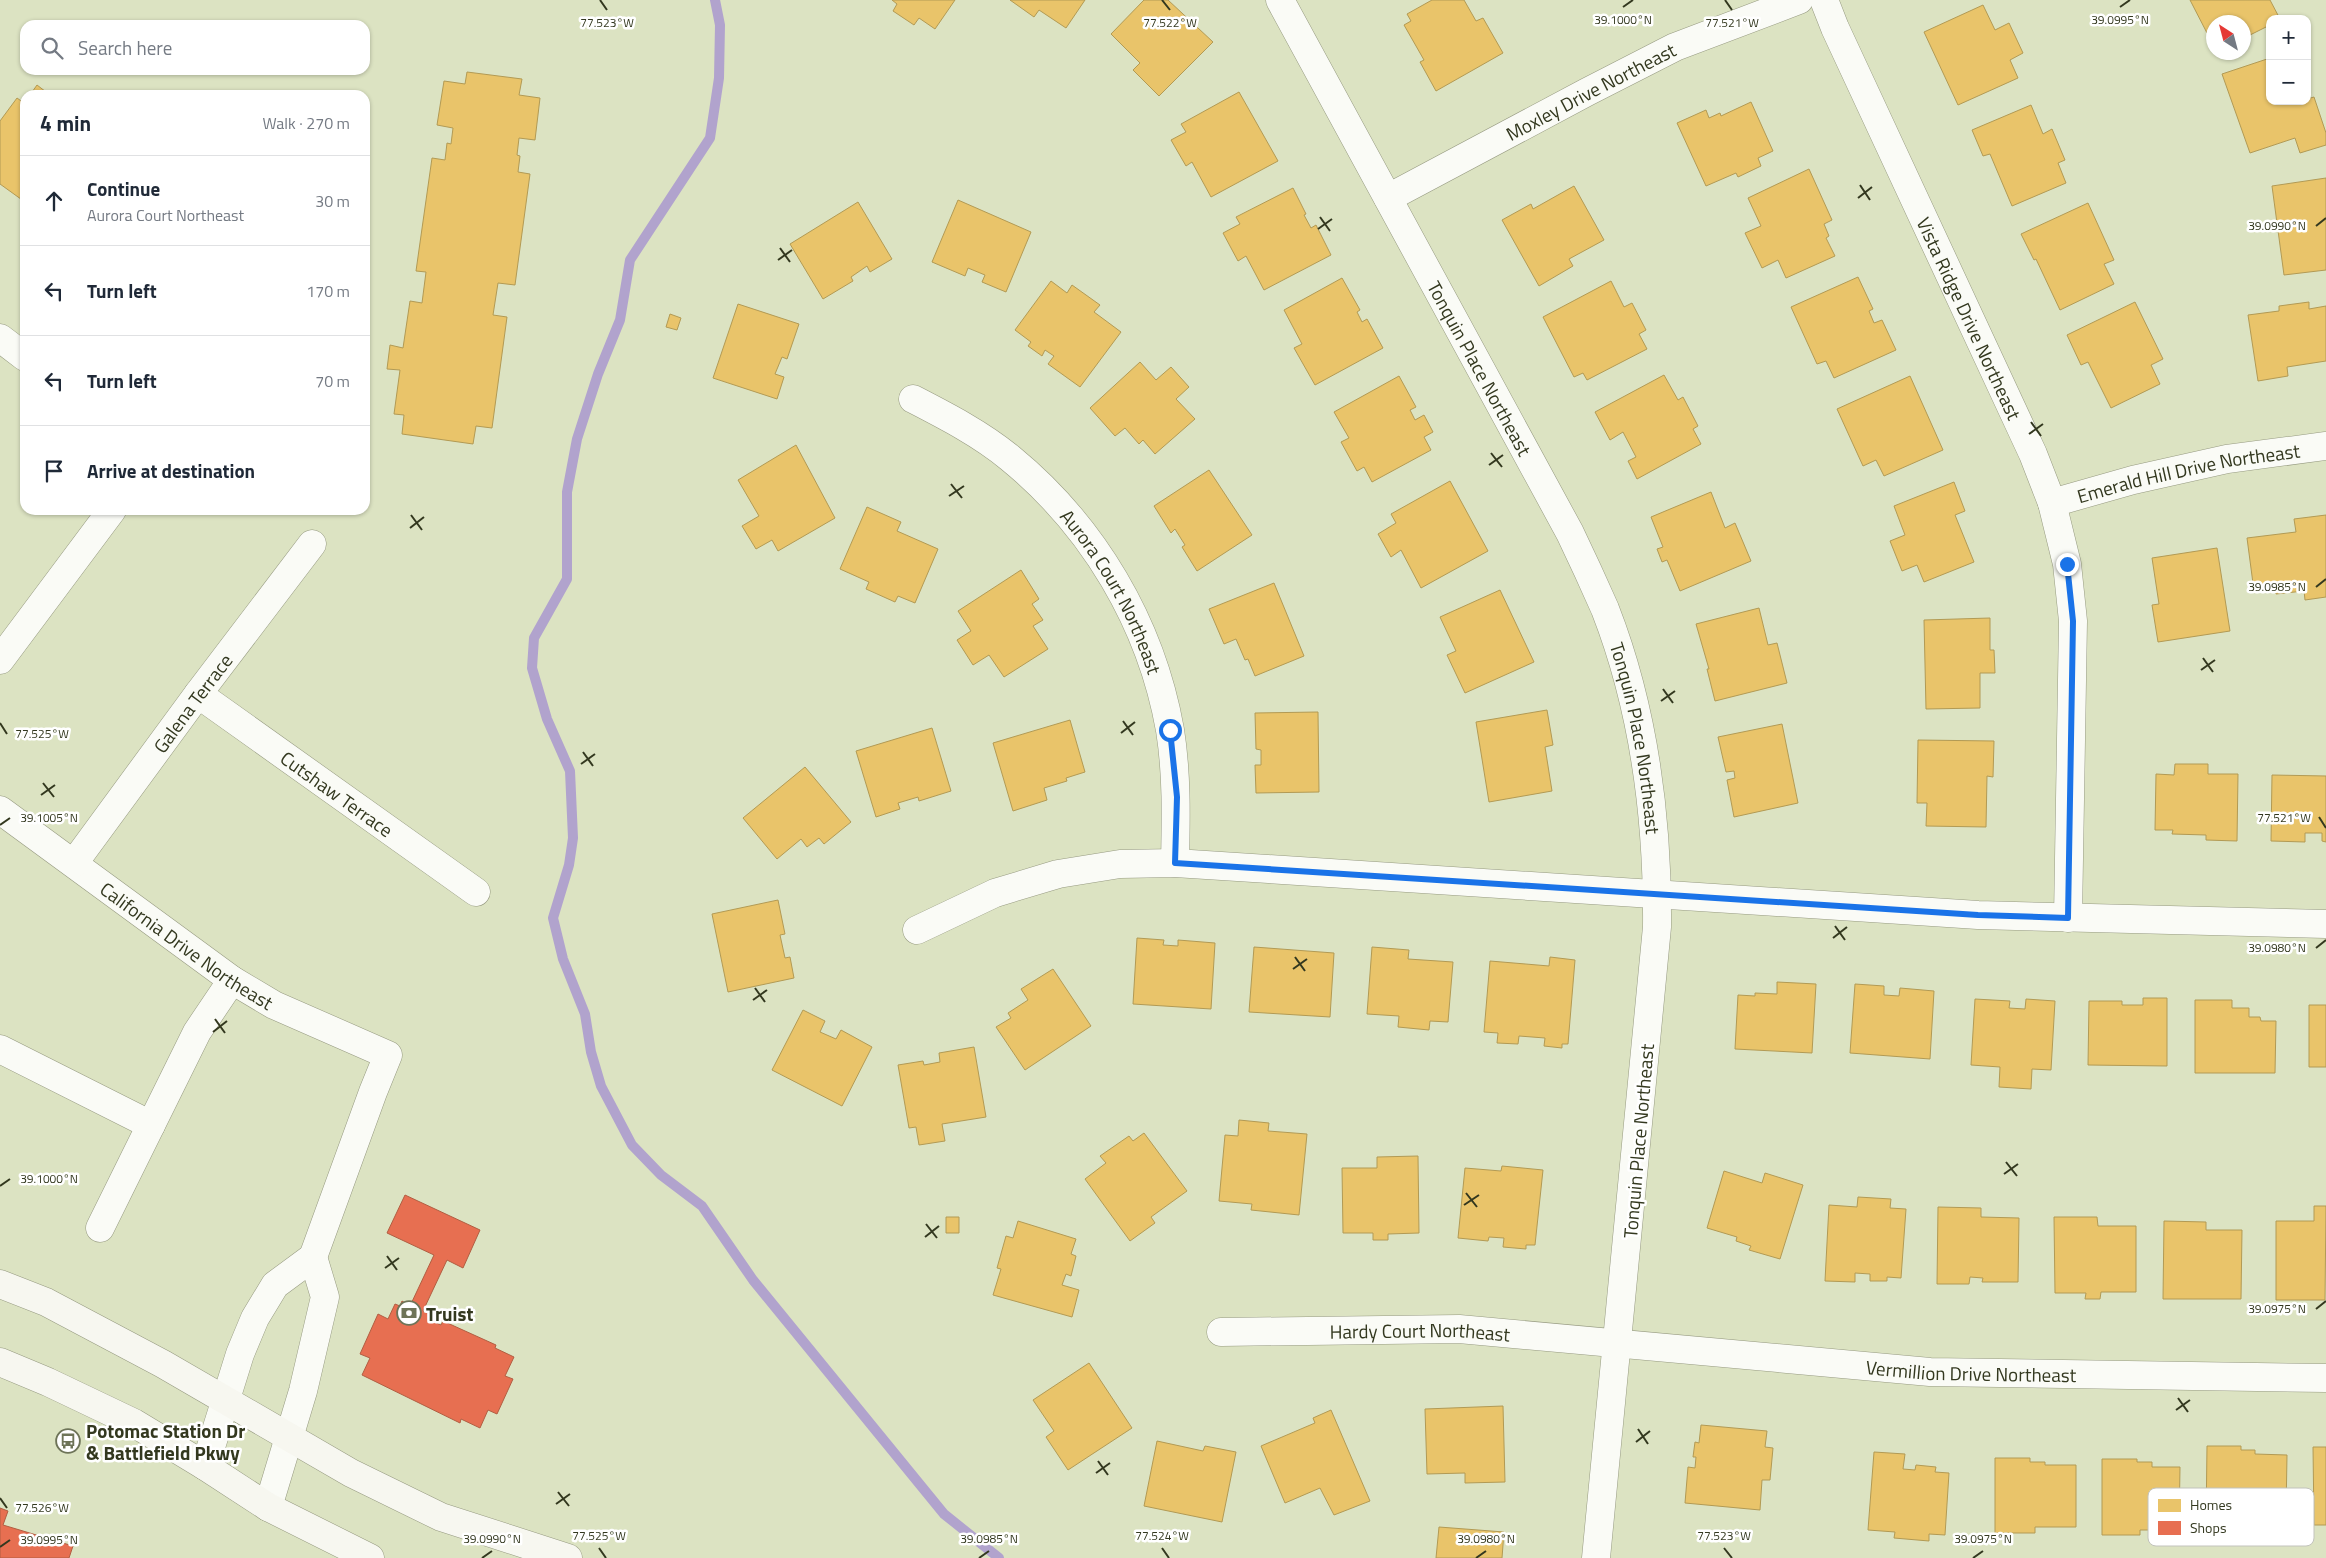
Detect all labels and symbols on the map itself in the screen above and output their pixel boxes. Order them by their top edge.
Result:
text: 39.1000°N [1594,10,1652,29]
text: 39.0995°N [2091,10,2149,29]
text: 77.523°W [580,13,634,32]
text: 77.522°W [1143,13,1197,32]
text: 77.521°W [1705,13,1759,32]
north arrow [2206,15,2251,60]
street label: Moxley Drive Northeast [1500,34,1681,147]
street label: Vista Ridge Drive Northeast [1910,212,2030,425]
text: 39.0990°N [2248,216,2306,235]
street label: Tonquin Place Northeast [1421,275,1540,461]
street label: Emerald Hill Drive Northeast [2073,435,2302,510]
street label: Aurora Court Northeast [1054,502,1170,678]
route end [2056,553,2079,576]
text: 39.0985°N [2248,577,2306,596]
street label: Tonquin Place Northeast [1603,638,1668,836]
street label: Galena Terrace [145,647,239,759]
route start [1159,719,1182,742]
text: 77.525°W [15,724,69,743]
street label: Cutshaw Terrace [275,743,400,843]
text: 39.1005°N [20,808,78,827]
text: 77.521°W [2257,808,2311,827]
street label: California Drive Northeast [95,874,280,1016]
text: 39.0980°N [2248,938,2306,957]
street label: Tonquin Place Northeast [1615,1042,1661,1239]
text: 39.1000°N [20,1169,78,1188]
place label: Truist [426,1299,473,1328]
text: 39.0975°N [2248,1299,2306,1318]
bank icon: Truist [396,1300,422,1326]
street label: Hardy Court Northeast [1329,1314,1512,1348]
street label: Vermillion Drive Northeast [1865,1352,2077,1389]
place label: Potomac Station Dr & Battlefield Pkwy [86,1416,245,1467]
bus stop icon: Potomac Station Dr & Battlefield Pkwy [55,1428,81,1454]
legend [2148,1488,2314,1546]
text: Homes [2190,1494,2232,1515]
text: 77.526°W [15,1498,69,1517]
text: Shops [2190,1517,2226,1538]
text: 77.525°W [572,1526,626,1545]
text: 77.524°W [1135,1526,1189,1545]
text: 77.523°W [1697,1526,1751,1545]
text: 39.0990°N [463,1529,521,1548]
text: 39.0985°N [960,1529,1018,1548]
text: 39.0980°N [1457,1529,1515,1548]
text: 39.0975°N [1954,1529,2012,1548]
text: 39.0995°N [20,1530,78,1549]

